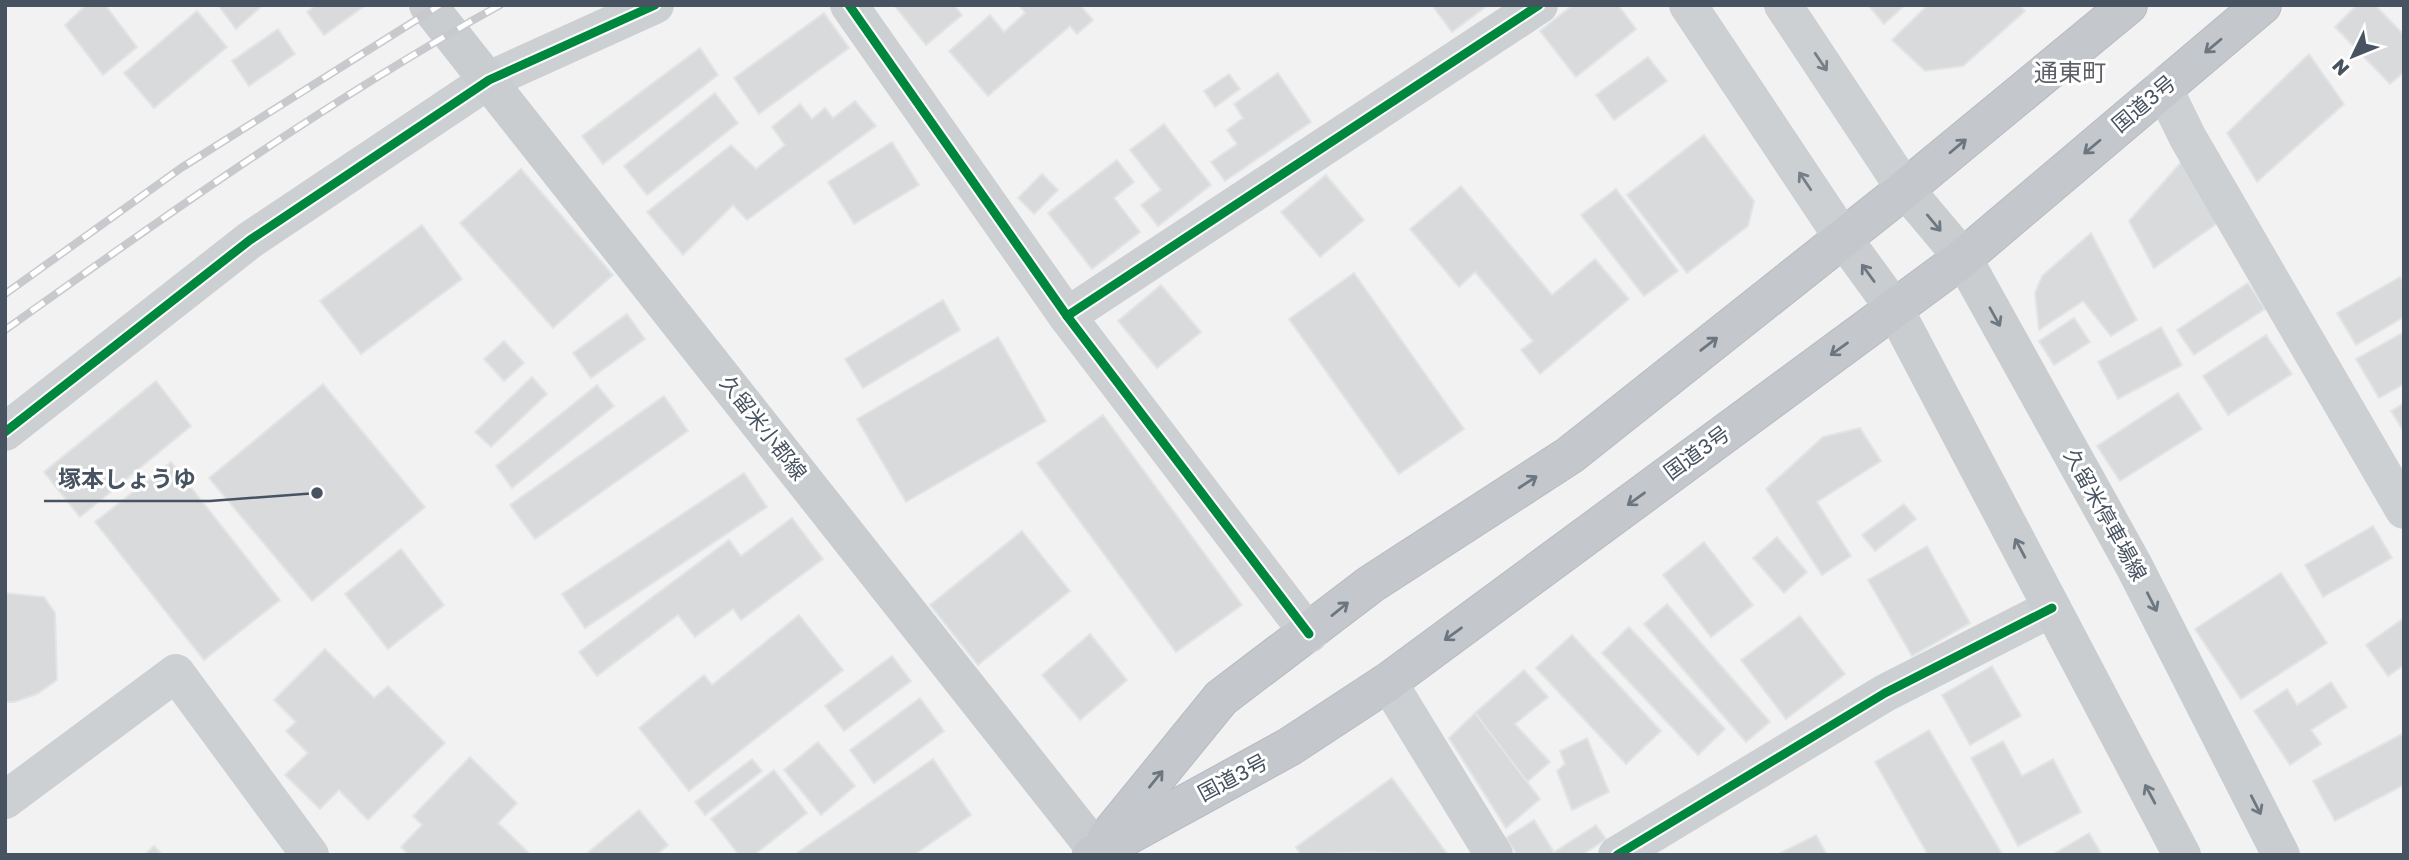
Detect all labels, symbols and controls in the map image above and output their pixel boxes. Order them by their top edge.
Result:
north arrow [2318,21,2388,91]
one-way arrow [2204,38,2222,54]
one-way arrow [1814,52,1828,71]
text: N [2327,55,2354,81]
district label: 通東町 [2034,57,2106,86]
street label: 国道3号 [2106,69,2181,137]
one-way arrow [1948,138,1966,154]
one-way arrow [2084,139,2102,155]
one-way arrow [1798,172,1813,191]
one-way arrow [1926,214,1942,232]
one-way arrow [1861,264,1876,283]
one-way arrow [1988,307,2002,327]
one-way arrow [1699,337,1718,352]
one-way arrow [1830,342,1849,356]
street label: 久留米小郡線 [715,370,813,485]
street label: 国道3号 [1658,420,1735,485]
street label: 久留米停車場線 [2059,444,2153,585]
callout: 塚本しょうゆ [44,457,210,501]
text: 塚本しょうゆ [58,464,196,492]
one-way arrow [1518,474,1537,489]
one-way arrow [1627,491,1646,506]
one-way arrow [2012,538,2026,558]
one-way arrow [2146,592,2160,612]
one-way arrow [1330,601,1348,617]
one-way arrow [1444,627,1463,641]
street label: 国道3号 [1193,748,1272,806]
one-way arrow [1148,770,1163,788]
one-way arrow [2143,785,2157,805]
one-way arrow [2250,794,2263,815]

